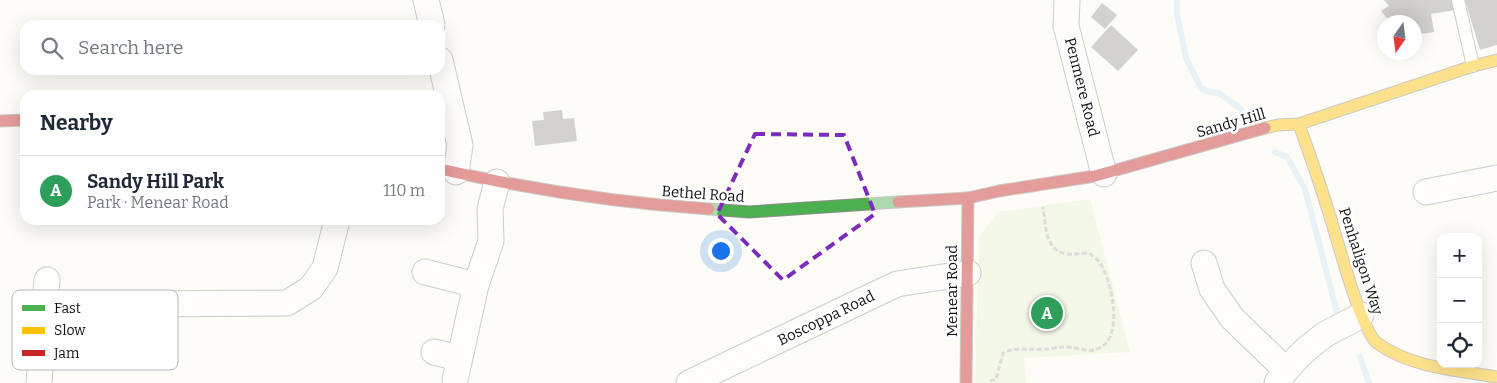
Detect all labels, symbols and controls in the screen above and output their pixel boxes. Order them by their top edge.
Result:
north arrow [1377,15,1422,60]
search box [20,20,445,75]
icon: search [38,34,66,62]
street label: Penmere Road [1061,35,1103,139]
text: Search here [78,36,183,59]
street label: Sandy Hill [1194,105,1268,141]
text: Nearby [40,110,113,136]
text: Sandy Hill Park [87,170,224,193]
text: A [50,181,62,200]
text: 110 m [383,181,425,200]
street label: Bethel Road [661,182,745,206]
text: Park · Menear Road [87,193,229,212]
street label: Penhaligon Way [1335,205,1387,317]
map controls [1437,233,1482,368]
button: + [1437,233,1482,278]
your location [708,238,734,264]
street label: Menear Road [943,245,961,337]
button: − [1437,278,1482,323]
street label: Boscoppa Road [775,287,878,349]
legend [12,290,178,370]
pin: A [1031,294,1063,332]
text: Fast [54,300,81,317]
text: Slow [54,322,86,339]
button: locate [1437,323,1482,368]
text: Jam [53,345,80,362]

